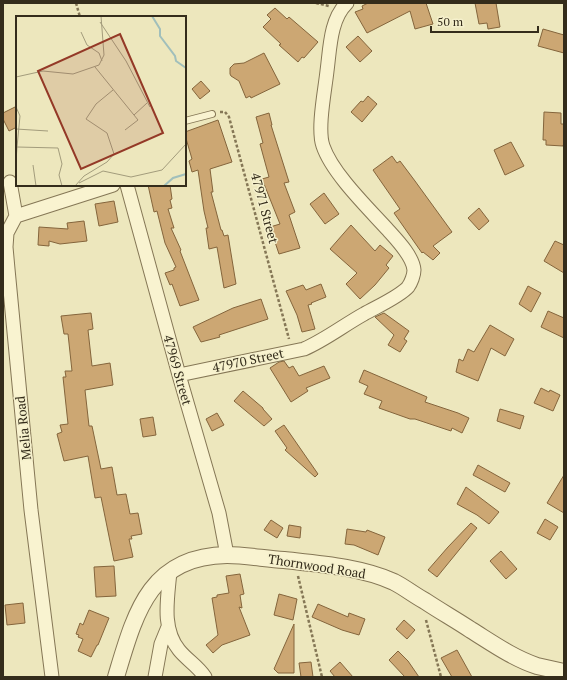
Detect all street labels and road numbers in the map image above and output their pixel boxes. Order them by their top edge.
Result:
street label: 47971 Street [247,171,283,246]
street label: 47969 Street [159,333,197,407]
street label: 47970 Street [211,344,285,376]
street label: Melia Road [11,395,35,461]
street label: Thornwood Road [267,549,367,583]

